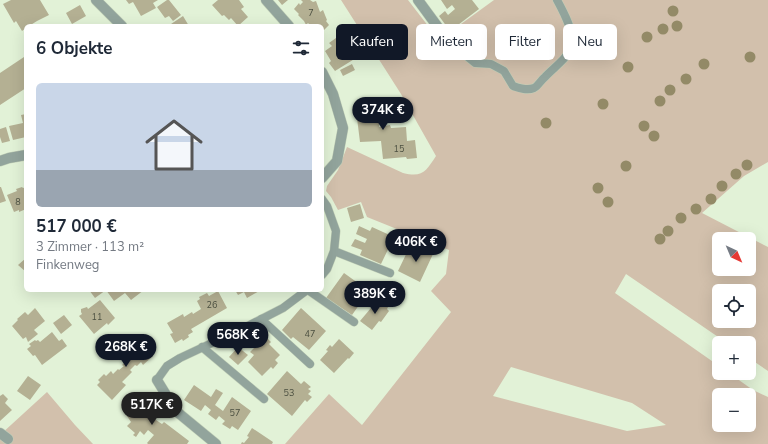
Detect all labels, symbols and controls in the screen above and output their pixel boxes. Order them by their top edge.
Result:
house number: 7 [308,7,314,19]
chip: Kaufen [336,24,408,60]
chip: Mieten [416,24,487,60]
chip: Filter [495,24,555,60]
chip: Neu [563,24,617,60]
text: 6 Objekte [36,37,112,60]
icon: filters [290,37,312,59]
pin: 374K € [350,97,416,131]
text: 374K € [361,101,405,119]
icon: home [138,109,210,181]
house number: 15 [394,143,404,155]
house number: 8 [15,196,21,208]
text: 517 000 € [36,215,117,238]
pin: 406K € [383,229,449,263]
north arrow [712,232,756,276]
map controls [712,232,756,432]
text: 406K € [394,233,438,251]
text: 3 Zimmer · 113 m² [36,238,144,256]
text: Finkenweg [36,256,99,274]
pin: 389K € [342,281,408,315]
button: locate [712,284,756,328]
text: 389K € [353,285,397,303]
house number: 26 [207,299,217,311]
house number: 11 [92,311,102,323]
pin: 568K € [205,322,271,356]
text: 568K € [216,326,260,344]
house number: 47 [305,328,315,340]
pin: 268K € [93,334,159,368]
button: + [712,336,756,380]
text: 268K € [104,338,148,356]
house number: 53 [284,387,294,399]
button: − [712,388,756,432]
pin: 517K € [119,392,185,426]
text: 517K € [130,396,174,414]
house number: 57 [230,407,240,419]

